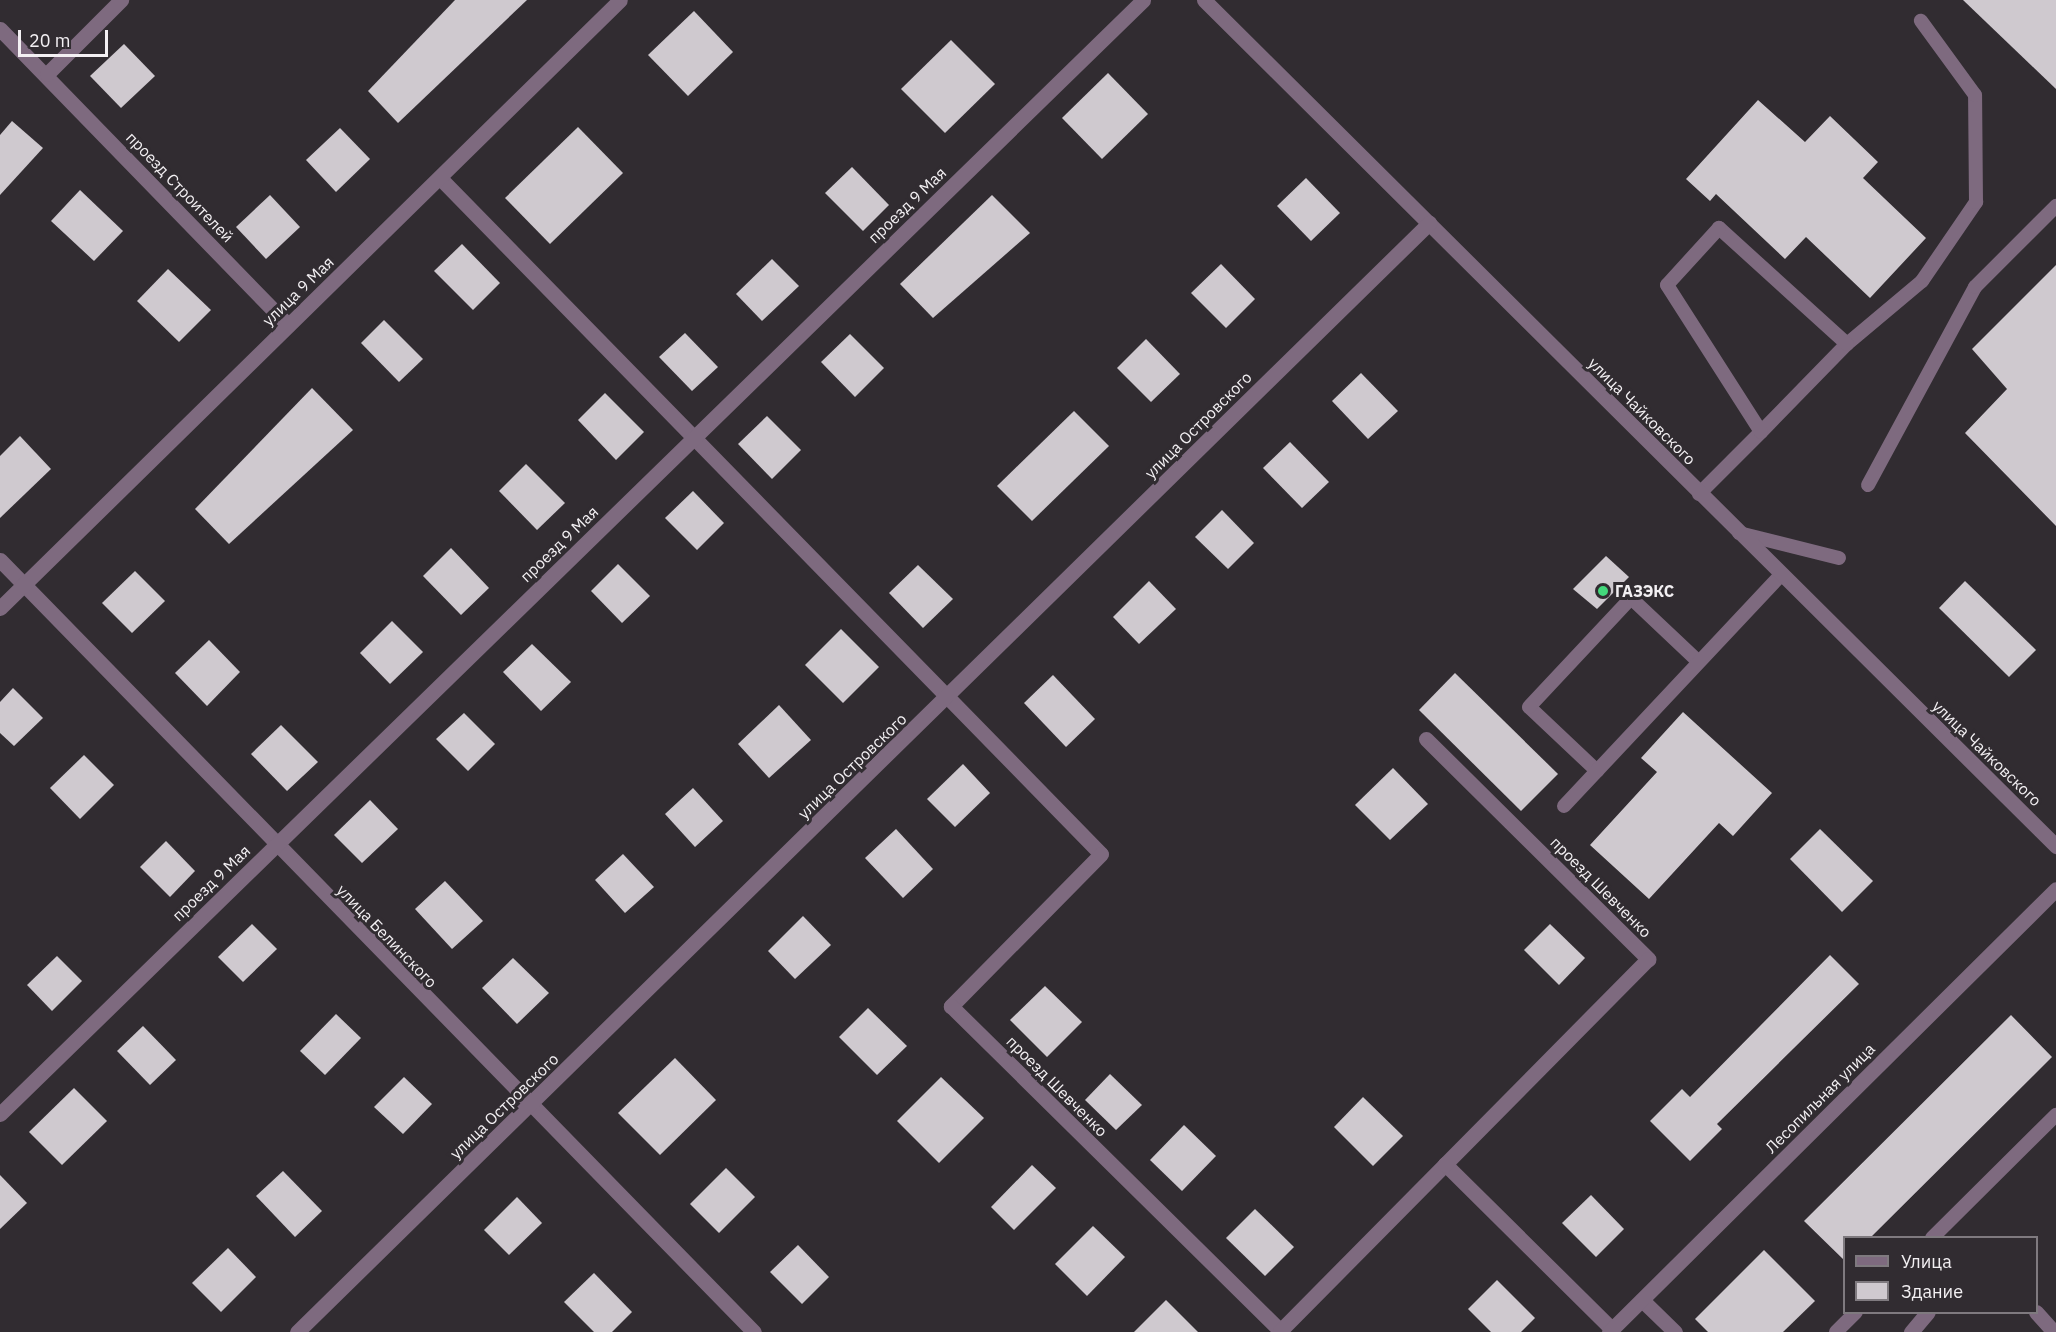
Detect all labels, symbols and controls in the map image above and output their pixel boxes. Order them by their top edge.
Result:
scale bar [21,18,111,56]
text: 20 m [29,29,71,52]
street label: проезд Строителей [122,128,238,246]
street label: проезд 9 Мая [864,163,950,247]
street label: улица 9 Мая [258,252,338,330]
street label: улица Чайковского [1584,353,1700,469]
street label: улица Островского [1141,368,1255,482]
street label: проезд 9 Мая [516,502,602,586]
place label: ГАЗЭКС [1615,581,1674,601]
marker: ГАЗЭКС [1596,584,1610,598]
street label: улица Чайковского [1929,696,2045,810]
street label: улица Островского [794,709,910,823]
street label: проезд Шевченко [1547,833,1655,941]
street label: проезд 9 Мая [168,841,254,925]
street label: улица Белинского [333,880,441,992]
street label: проезд Шевченко [1003,1032,1111,1140]
street label: Лесопильная улица [1761,1039,1879,1157]
street label: улица Островского [446,1049,562,1163]
legend [1843,1236,2038,1314]
text: Улица [1901,1250,1952,1273]
text: Здание [1901,1280,1963,1303]

